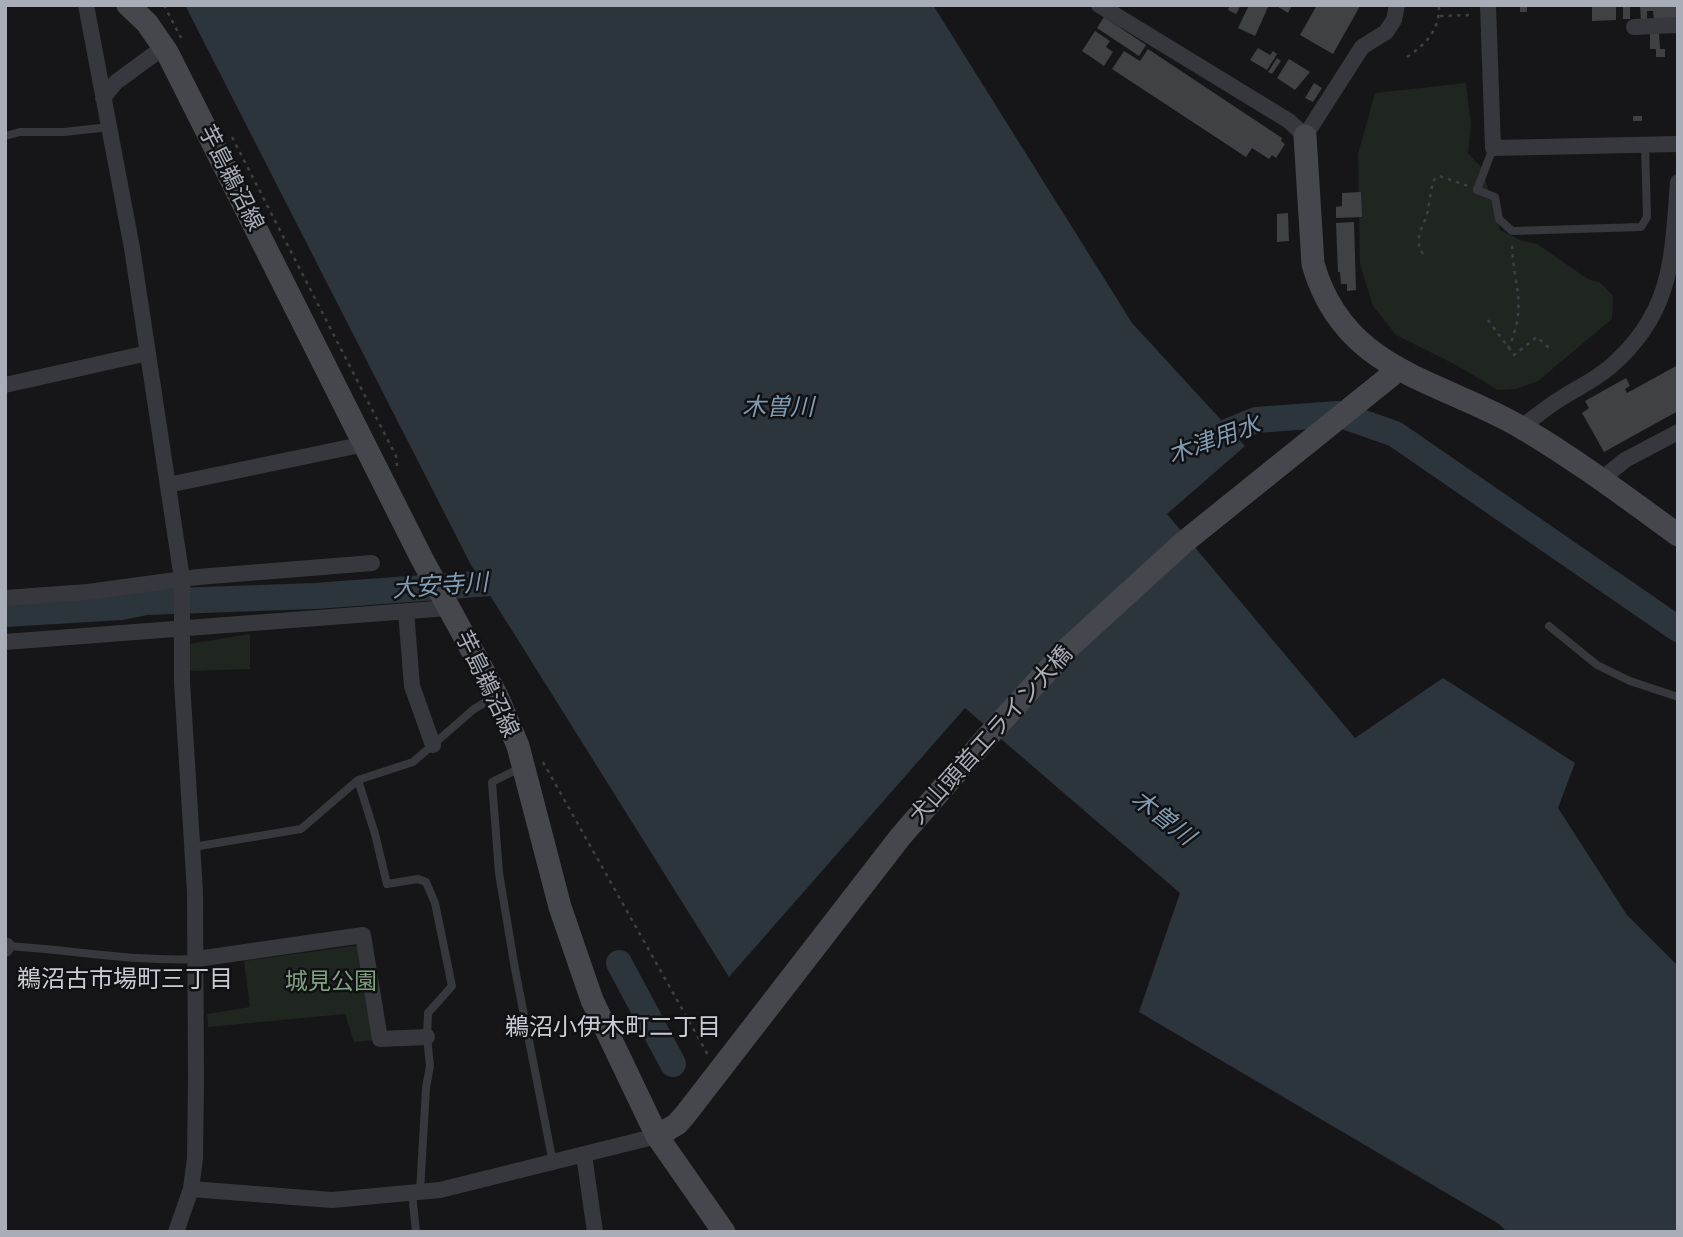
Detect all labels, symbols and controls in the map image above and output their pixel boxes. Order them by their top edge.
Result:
street label: 芋島鵜沼線 [193,121,269,235]
water label: 木曽川 [742,393,814,421]
water label: 木津用水 [1164,410,1264,470]
water label: 大安寺川 [391,568,489,604]
street label: 芋島鵜沼線 [449,626,525,742]
street label: 犬山頭首工ライン大橋 [904,640,1078,830]
water label: 木曽川 [1126,784,1200,852]
district label: 鵜沼古市場町三丁目 [17,965,233,993]
park label: 城見公園 [285,968,377,996]
district label: 鵜沼小伊木町二丁目 [505,1013,721,1041]

